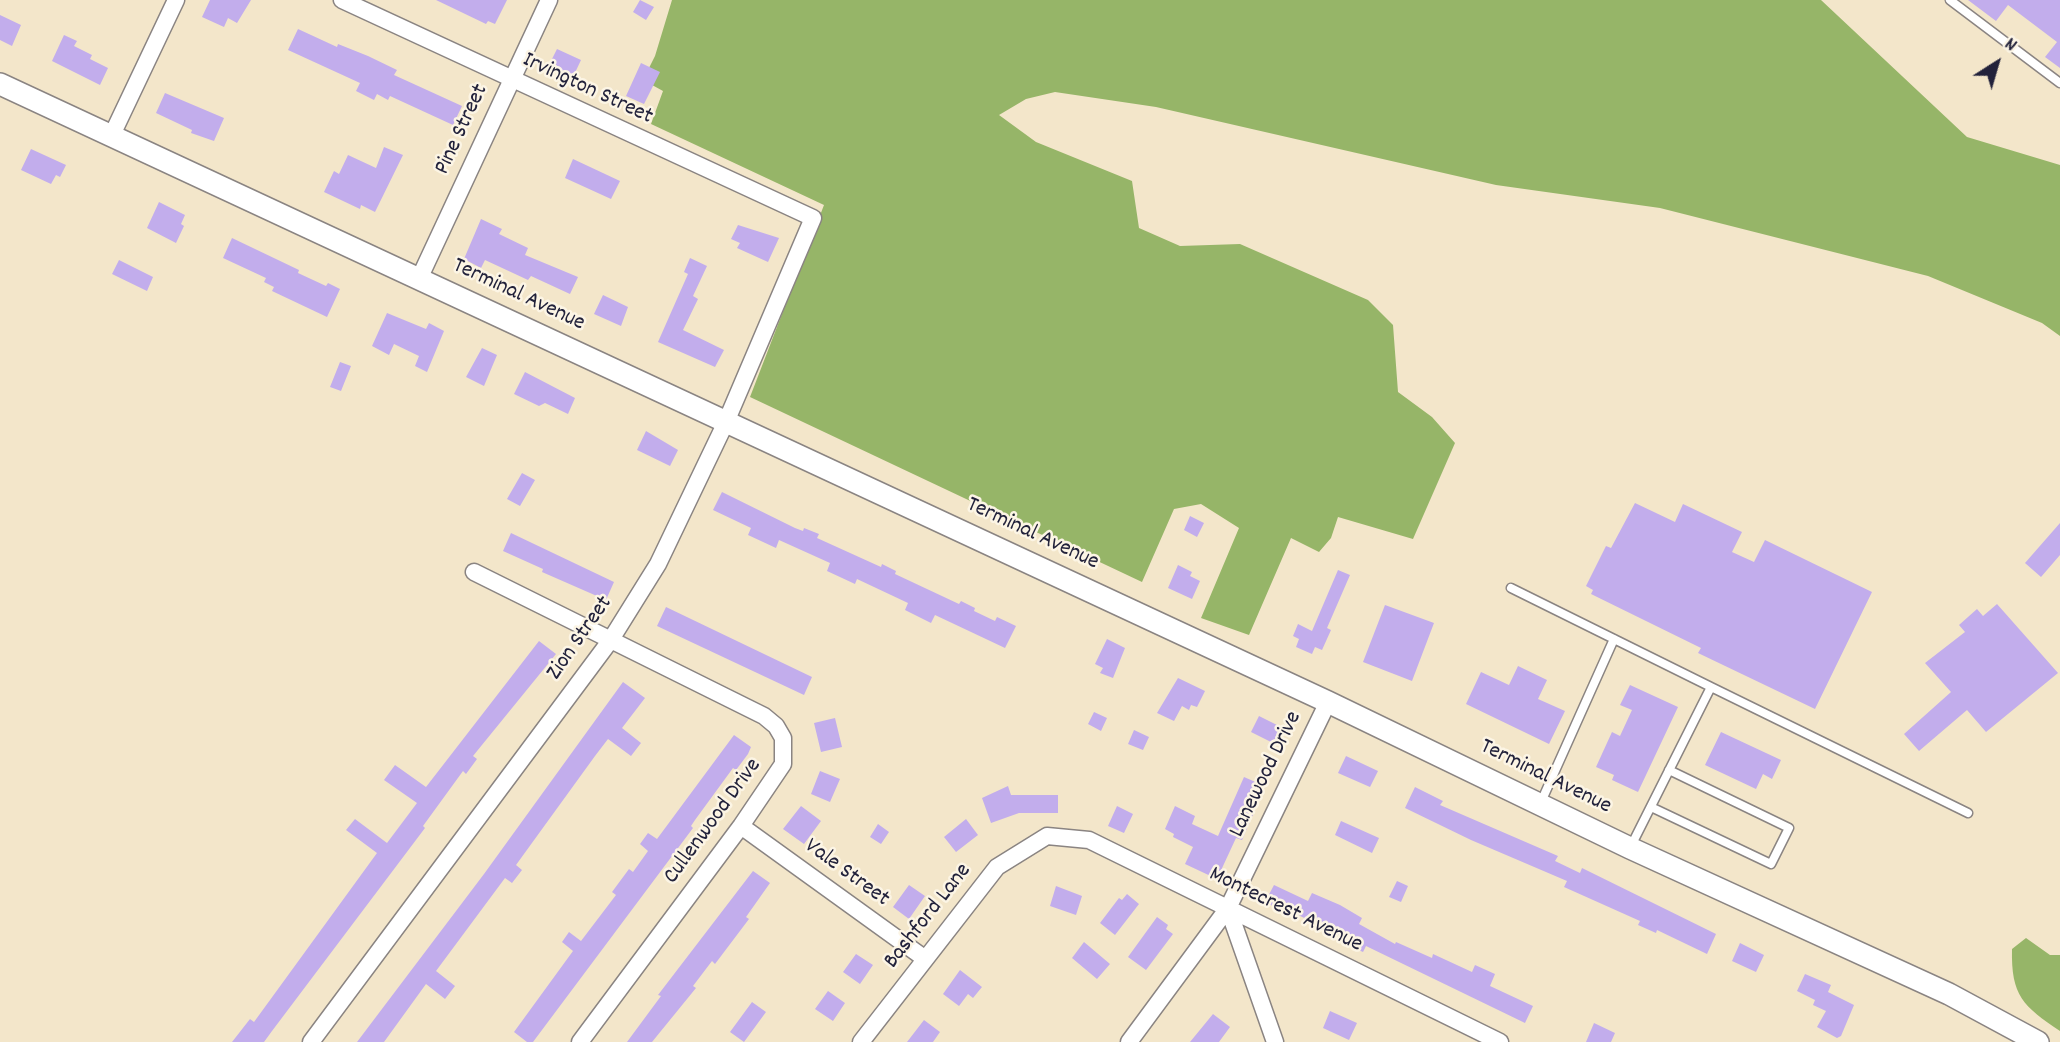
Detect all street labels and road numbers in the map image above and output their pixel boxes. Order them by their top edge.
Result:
street label: Irvington Street [517,48,657,132]
street label: Pine Street [430,80,496,180]
street label: Terminal Avenue [447,253,589,339]
street label: Terminal Avenue [961,492,1103,578]
street label: Zion Street [542,592,620,686]
street label: Lanewood Drive [1225,708,1309,842]
street label: Terminal Avenue [1475,734,1615,822]
street label: Cullenwood Drive [659,754,769,890]
street label: Vale Street [798,834,894,914]
street label: Bashford Lane [879,859,979,975]
street label: Montecrest Avenue [1204,862,1366,960]

